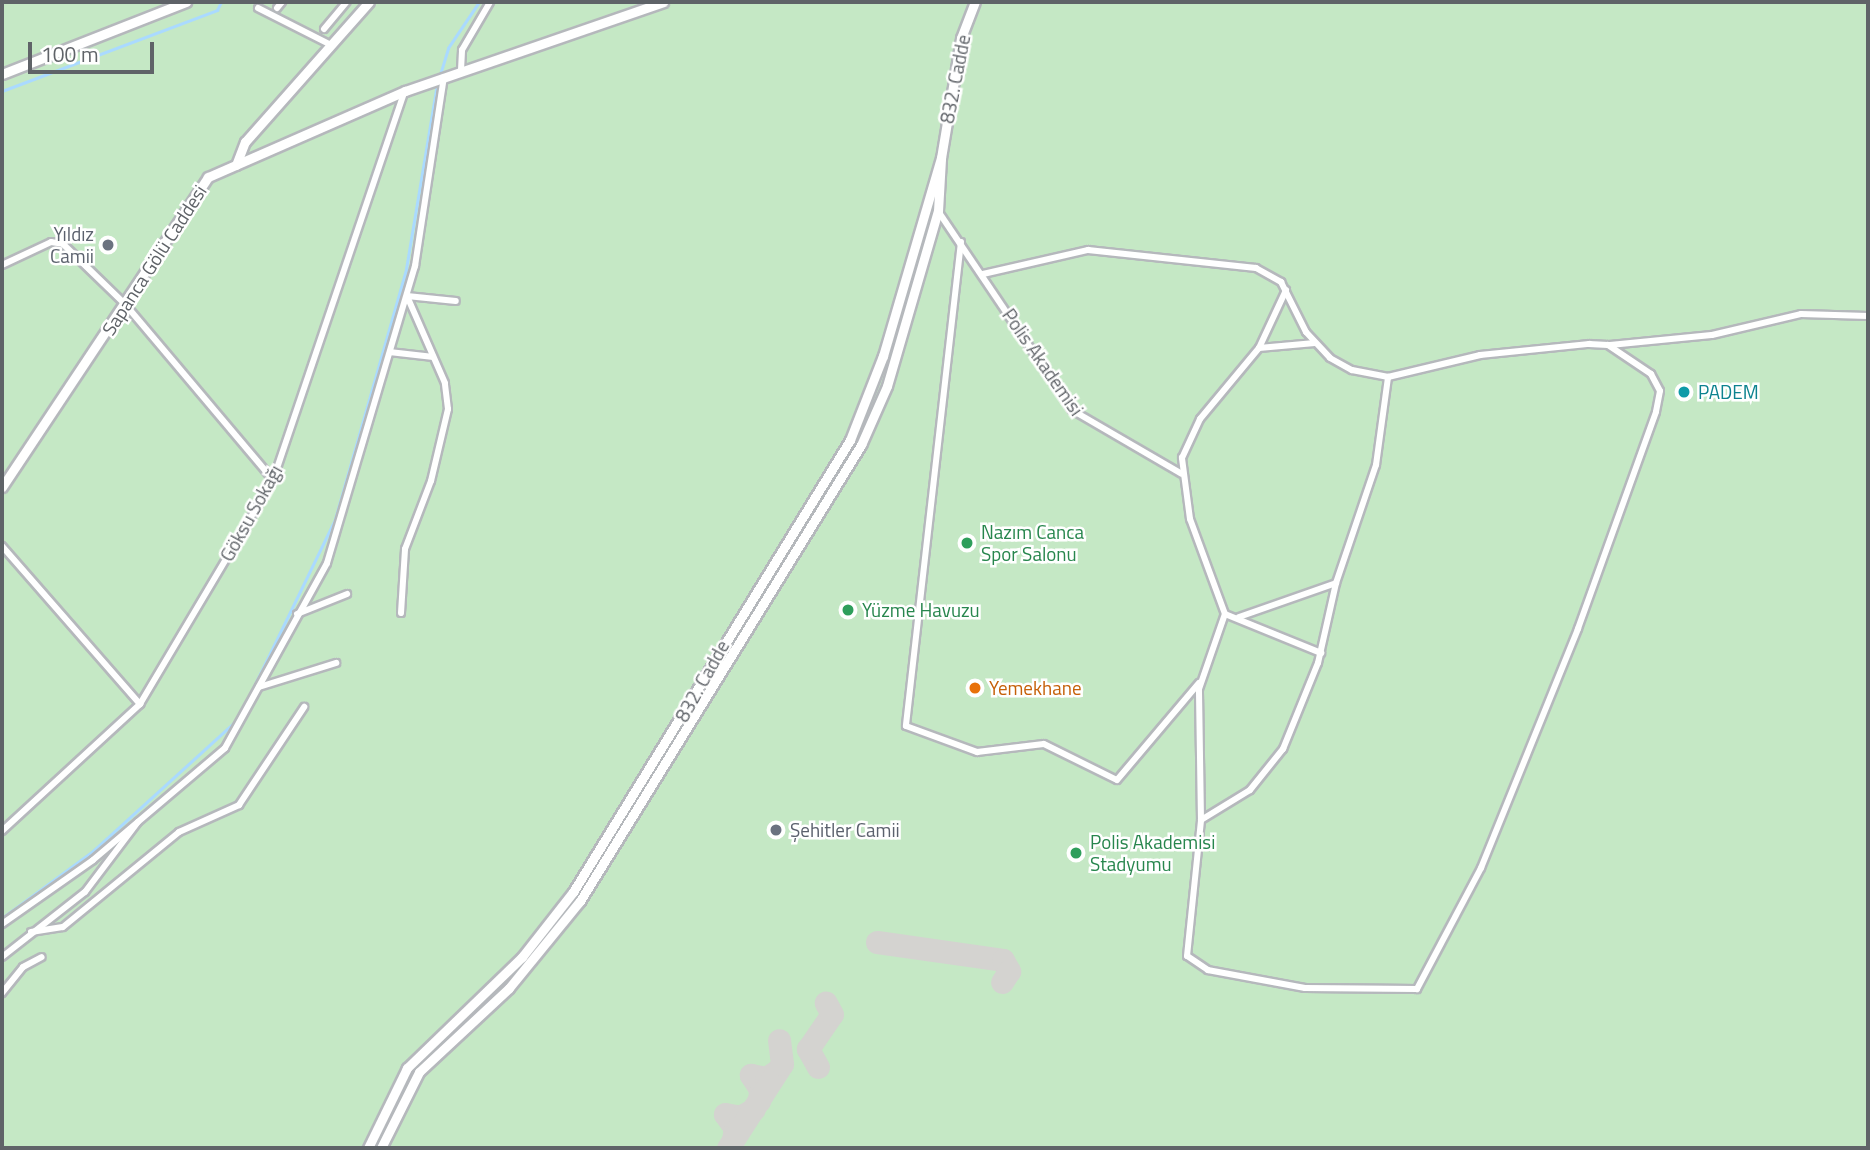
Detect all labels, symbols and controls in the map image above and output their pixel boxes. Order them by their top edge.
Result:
scale bar [32,28,158,72]
street label: 832. Cadde [935,33,975,125]
text: 100 m [41,38,98,70]
street label: Sapanca Gölü Caddesi [97,181,211,339]
place label: Yıldız Camii [50,223,94,267]
marker: Yıldız Camii [100,237,116,253]
street label: Polis Akademisi [998,304,1088,420]
place label: PADEM [1698,381,1759,403]
marker: PADEM [1676,384,1692,400]
street label: Göksu Sokağı [215,461,287,565]
place label: Nazım Canca Spor Salonu [981,521,1084,565]
marker: Nazım Canca Spor Salonu [959,535,975,551]
place label: Yüzme Havuzu [862,599,980,621]
marker: Yüzme Havuzu [840,602,856,618]
street label: 832. Cadde [670,636,734,726]
place label: Yemekhane [989,677,1082,699]
marker: Yemekhane [967,680,983,696]
place label: Şehitler Camii [790,819,900,841]
marker: Şehitler Camii [768,822,784,838]
place label: Polis Akademisi Stadyumu [1090,831,1215,875]
marker: Polis Akademisi Stadyumu [1068,845,1084,861]

